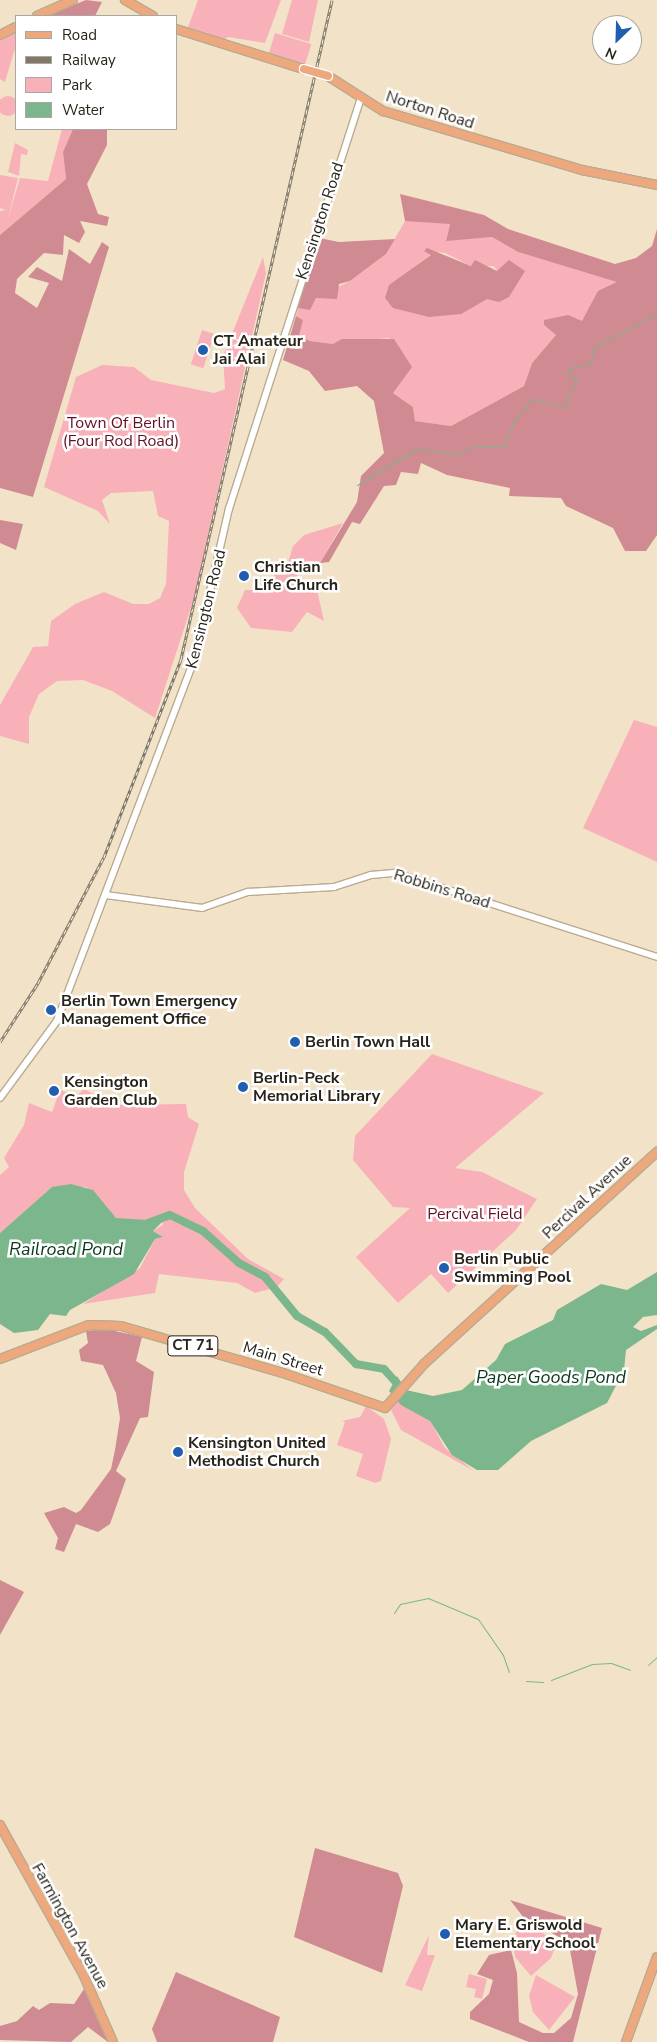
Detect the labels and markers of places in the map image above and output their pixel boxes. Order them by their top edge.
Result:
place label: CT Amateur Jai Alai [213,331,303,369]
marker: CT Amateur Jai Alai [197,344,209,356]
place label: Christian Life Church [254,557,338,595]
marker: Christian Life Church [238,570,250,582]
place label: Berlin Town Emergency Management Office [61,991,237,1029]
marker: Berlin Town Emergency Management Office [45,1004,57,1016]
place label: Berlin Town Hall [305,1032,430,1052]
marker: Berlin Town Hall [289,1036,301,1048]
place label: Berlin-Peck Memorial Library [253,1068,380,1106]
place label: Kensington Garden Club [64,1072,157,1110]
marker: Berlin-Peck Memorial Library [237,1081,249,1093]
marker: Kensington Garden Club [48,1085,60,1097]
place label: Berlin Public Swimming Pool [454,1249,571,1287]
marker: Berlin Public Swimming Pool [438,1262,450,1274]
place label: Kensington United Methodist Church [188,1433,326,1471]
marker: Kensington United Methodist Church [172,1446,184,1458]
place label: Mary E. Griswold Elementary School [455,1915,595,1953]
marker: Mary E. Griswold Elementary School [439,1928,451,1940]

